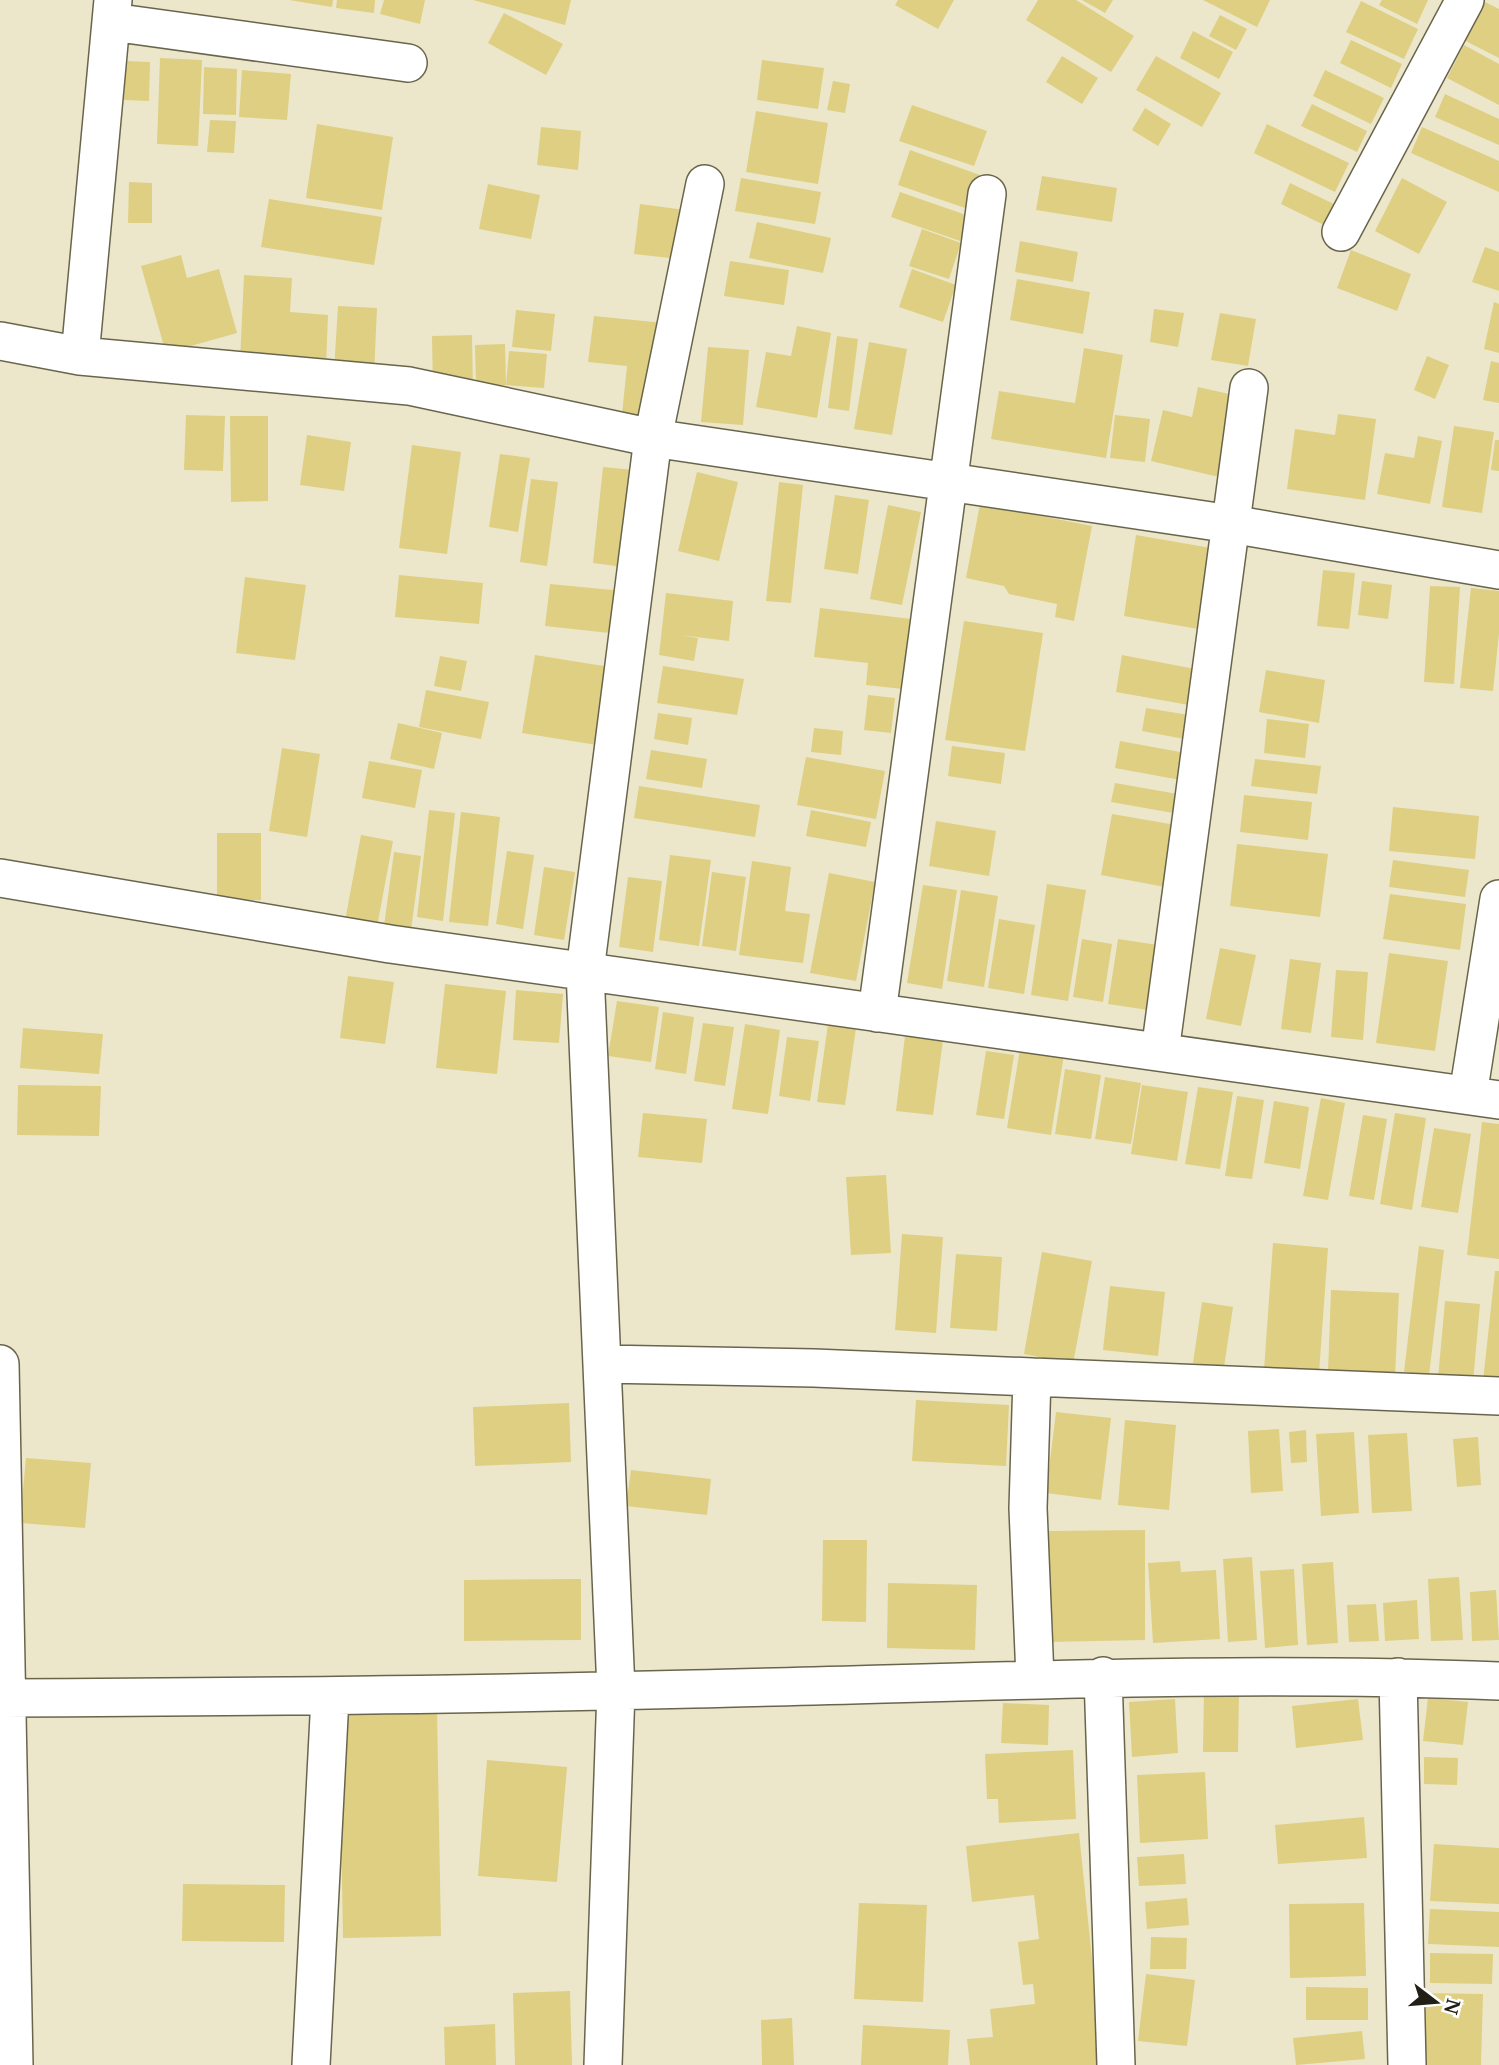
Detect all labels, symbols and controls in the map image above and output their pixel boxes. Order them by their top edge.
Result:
north arrow [1401,1967,1471,2037]
text: N [1438,1996,1467,2017]

